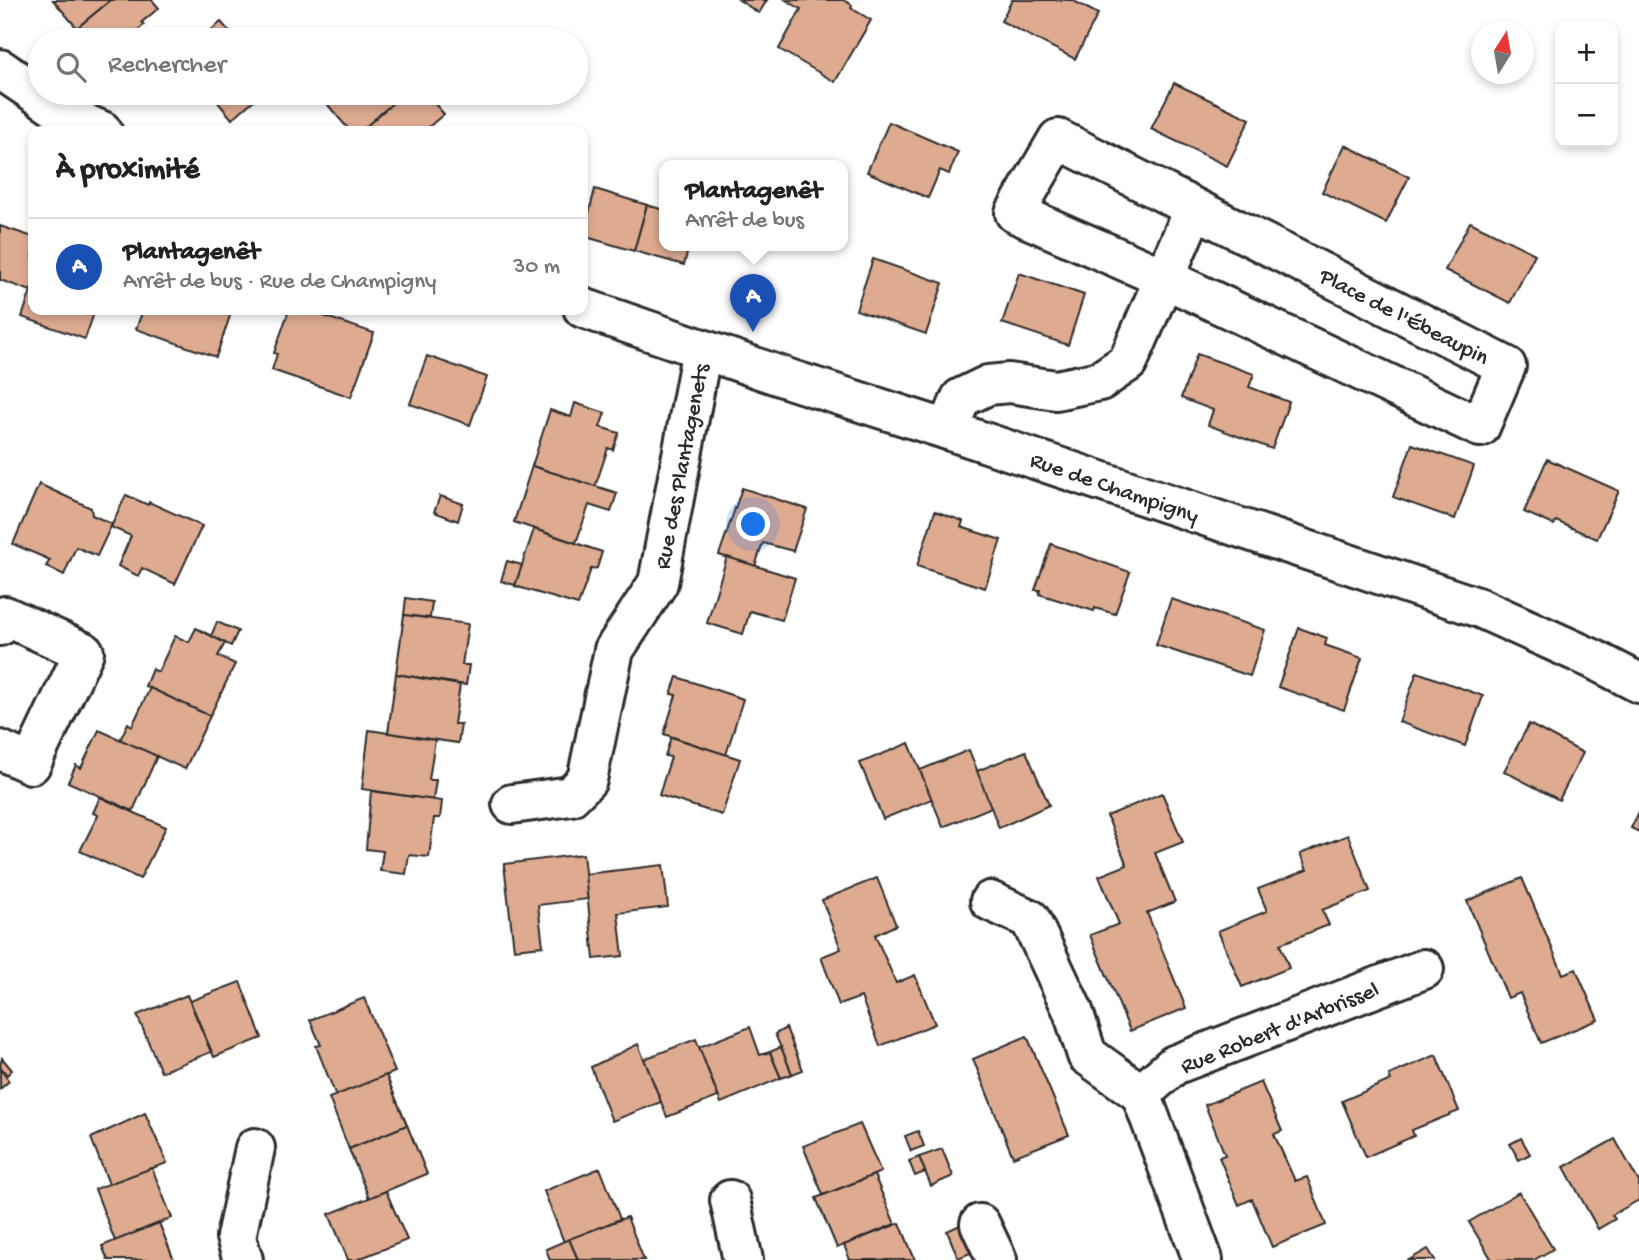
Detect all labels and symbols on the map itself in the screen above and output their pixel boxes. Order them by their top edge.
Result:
north arrow [1471,21,1534,84]
street label: Place de l'Ébeaupin [1313,263,1493,373]
pin: A [730,274,776,332]
street label: Rue des Plantagenets [650,361,717,572]
street label: Rue de Champigny [1026,448,1202,531]
your location [736,507,770,541]
street label: Rue Robert d'Arbrissel [1177,977,1383,1081]

